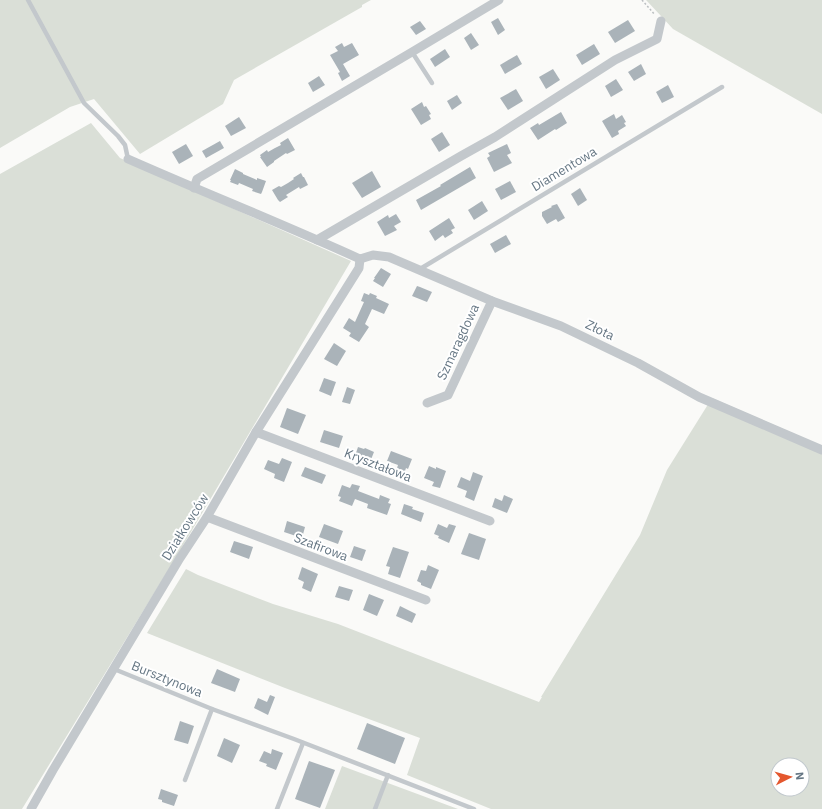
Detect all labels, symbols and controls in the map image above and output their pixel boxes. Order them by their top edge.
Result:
street label: Diamentowa [528,143,600,195]
street label: Szmaragdowa [433,301,483,383]
street label: Złota [583,316,617,344]
street label: Kryształowa [342,444,414,486]
street label: Działkowców [158,490,212,564]
street label: Szafirowa [292,529,351,565]
street label: Bursztynowa [129,657,205,701]
north arrow [770,757,810,797]
text: N [793,771,807,781]

